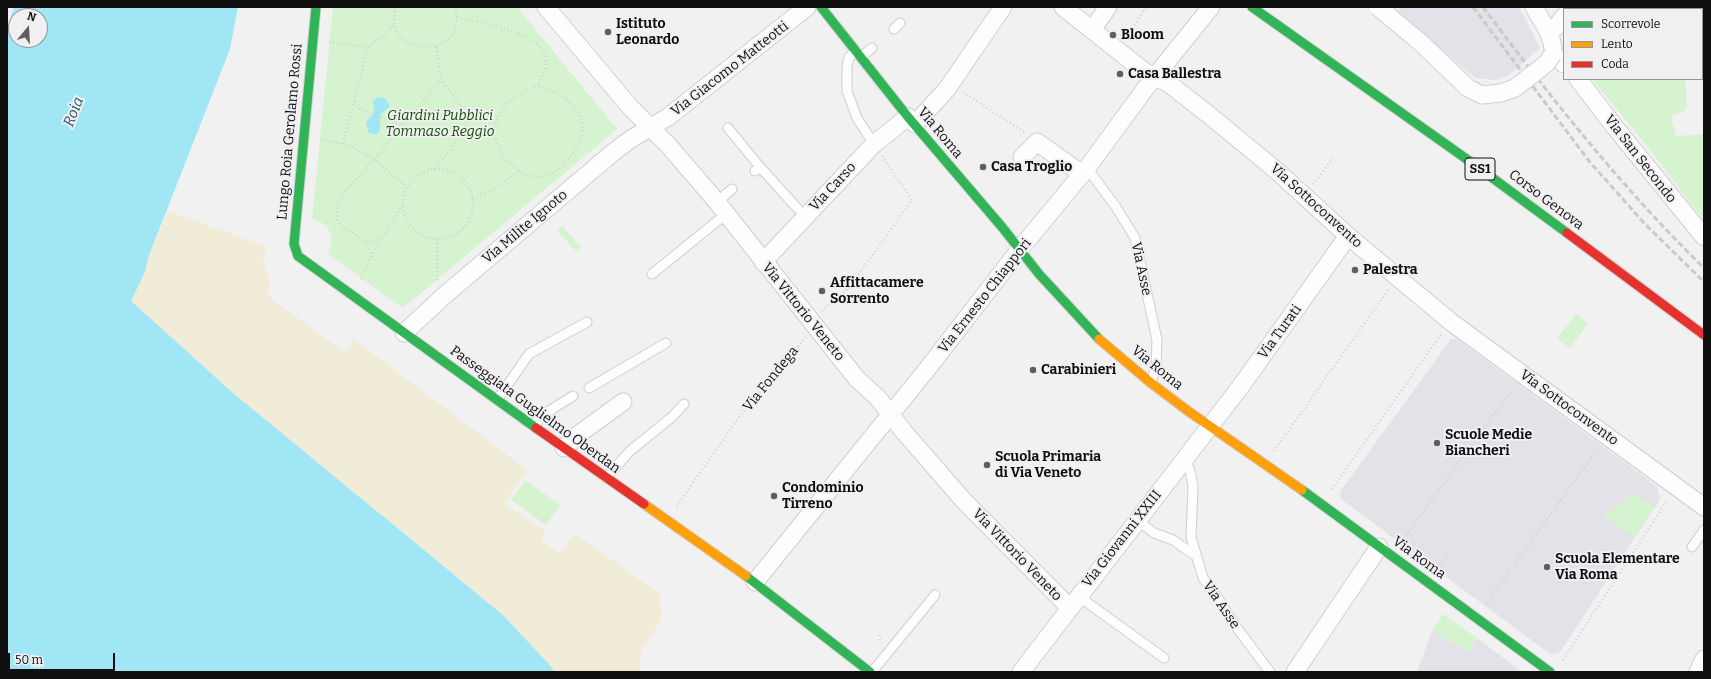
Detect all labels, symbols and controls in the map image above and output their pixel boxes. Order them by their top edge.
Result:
north arrow [8,8,48,48]
legend [1563,8,1703,80]
text: N [26,10,38,25]
place label: Istituto Leonardo [616,16,679,48]
text: Scorrevole [1601,17,1660,31]
street label: Via Giacomo Matteotti [668,18,792,120]
marker: Istituto Leonardo [603,27,613,37]
place label: Bloom [1121,27,1164,43]
marker: Bloom [1108,30,1118,40]
text: Lento [1601,37,1633,51]
street label: Lungo Roia Gerolamo Rossi [274,43,306,221]
text: Coda [1601,57,1629,71]
place label: Casa Ballestra [1128,66,1221,82]
marker: Casa Ballestra [1115,69,1125,79]
water label: Roia [60,94,88,130]
street label: Via Roma [914,104,966,162]
park label: Giardini Pubblici Tommaso Reggio [385,108,495,140]
street label: Via San Secondo [1600,112,1680,206]
road number: SS1 [1465,158,1495,180]
street label: Via Carso [806,159,860,215]
place label: Casa Troglio [991,159,1072,175]
street label: Via Sottoconvento [1267,160,1365,252]
marker: Casa Troglio [978,162,988,172]
street label: Corso Genova [1505,166,1587,234]
street label: Via Milite Ignoto [479,187,571,267]
street label: Via Ernesto Chiappori [935,235,1035,357]
street label: Via Asse [1127,241,1155,297]
street label: Via Vittorio Veneto [758,259,848,365]
place label: Palestra [1363,262,1418,278]
marker: Palestra [1350,265,1360,275]
place label: Affittacamere Sorrento [830,275,924,308]
marker: Affittacamere Sorrento [817,286,827,296]
street label: Via Turati [1255,302,1305,362]
street label: Via Roma [1128,342,1186,394]
street label: Passeggiata Guglielmo Oberdan [447,343,623,477]
street label: Via Fondega [740,343,802,415]
place label: Carabinieri [1041,362,1116,378]
marker: Carabinieri [1028,365,1038,375]
street label: Via Sottoconvento [1516,367,1622,449]
place label: Scuole Medie Biancheri [1445,427,1532,460]
marker: Scuole Medie Biancheri [1432,438,1442,448]
place label: Scuola Primaria di Via Veneto [995,449,1101,482]
marker: Scuola Primaria di Via Veneto [982,460,992,470]
place label: Condominio Tirreno [782,480,864,512]
street label: Via Giovanni XXIII [1079,487,1165,591]
marker: Condominio Tirreno [769,491,779,501]
street label: Via Vittorio Veneto [969,505,1065,605]
street label: Via Roma [1389,533,1449,583]
place label: Scuola Elementare Via Roma [1555,551,1680,584]
marker: Scuola Elementare Via Roma [1542,562,1552,572]
street label: Via Asse [1199,578,1243,632]
scale bar [10,645,117,671]
text: 50 m [15,653,43,667]

